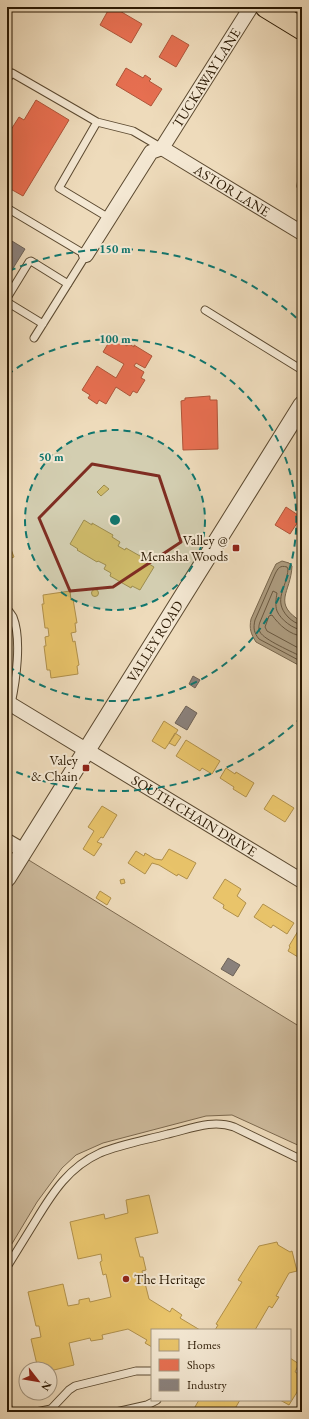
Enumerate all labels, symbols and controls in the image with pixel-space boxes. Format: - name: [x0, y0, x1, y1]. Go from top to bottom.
- street label: TUCKAWAY LANE: [168, 25, 245, 131]
- street label: ASTOR LANE: [190, 160, 273, 221]
- text: 150 m: [99, 241, 131, 257]
- text: 100 m: [99, 331, 131, 347]
- text: 50 m: [38, 449, 64, 465]
- centre of rings: [108, 513, 122, 527]
- place label: Valley @ Menasha Woods: [140, 531, 228, 565]
- marker: Valley @ Menasha Woods: [231, 543, 241, 553]
- street label: VALLEY ROAD: [122, 597, 187, 685]
- place label: Valey & Chain: [31, 751, 79, 785]
- marker: Valey & Chain: [81, 763, 91, 773]
- street label: SOUTH CHAIN DRIVE: [128, 771, 260, 861]
- place label: The Heritage: [134, 1270, 206, 1288]
- marker: The Heritage: [121, 1274, 131, 1284]
- legend: [151, 1329, 291, 1401]
- text: Homes: [187, 1337, 221, 1353]
- text: Shops: [187, 1357, 215, 1373]
- north arrow: [18, 1361, 58, 1401]
- text: Industry: [187, 1377, 227, 1393]
- text: N: [38, 1379, 55, 1394]

